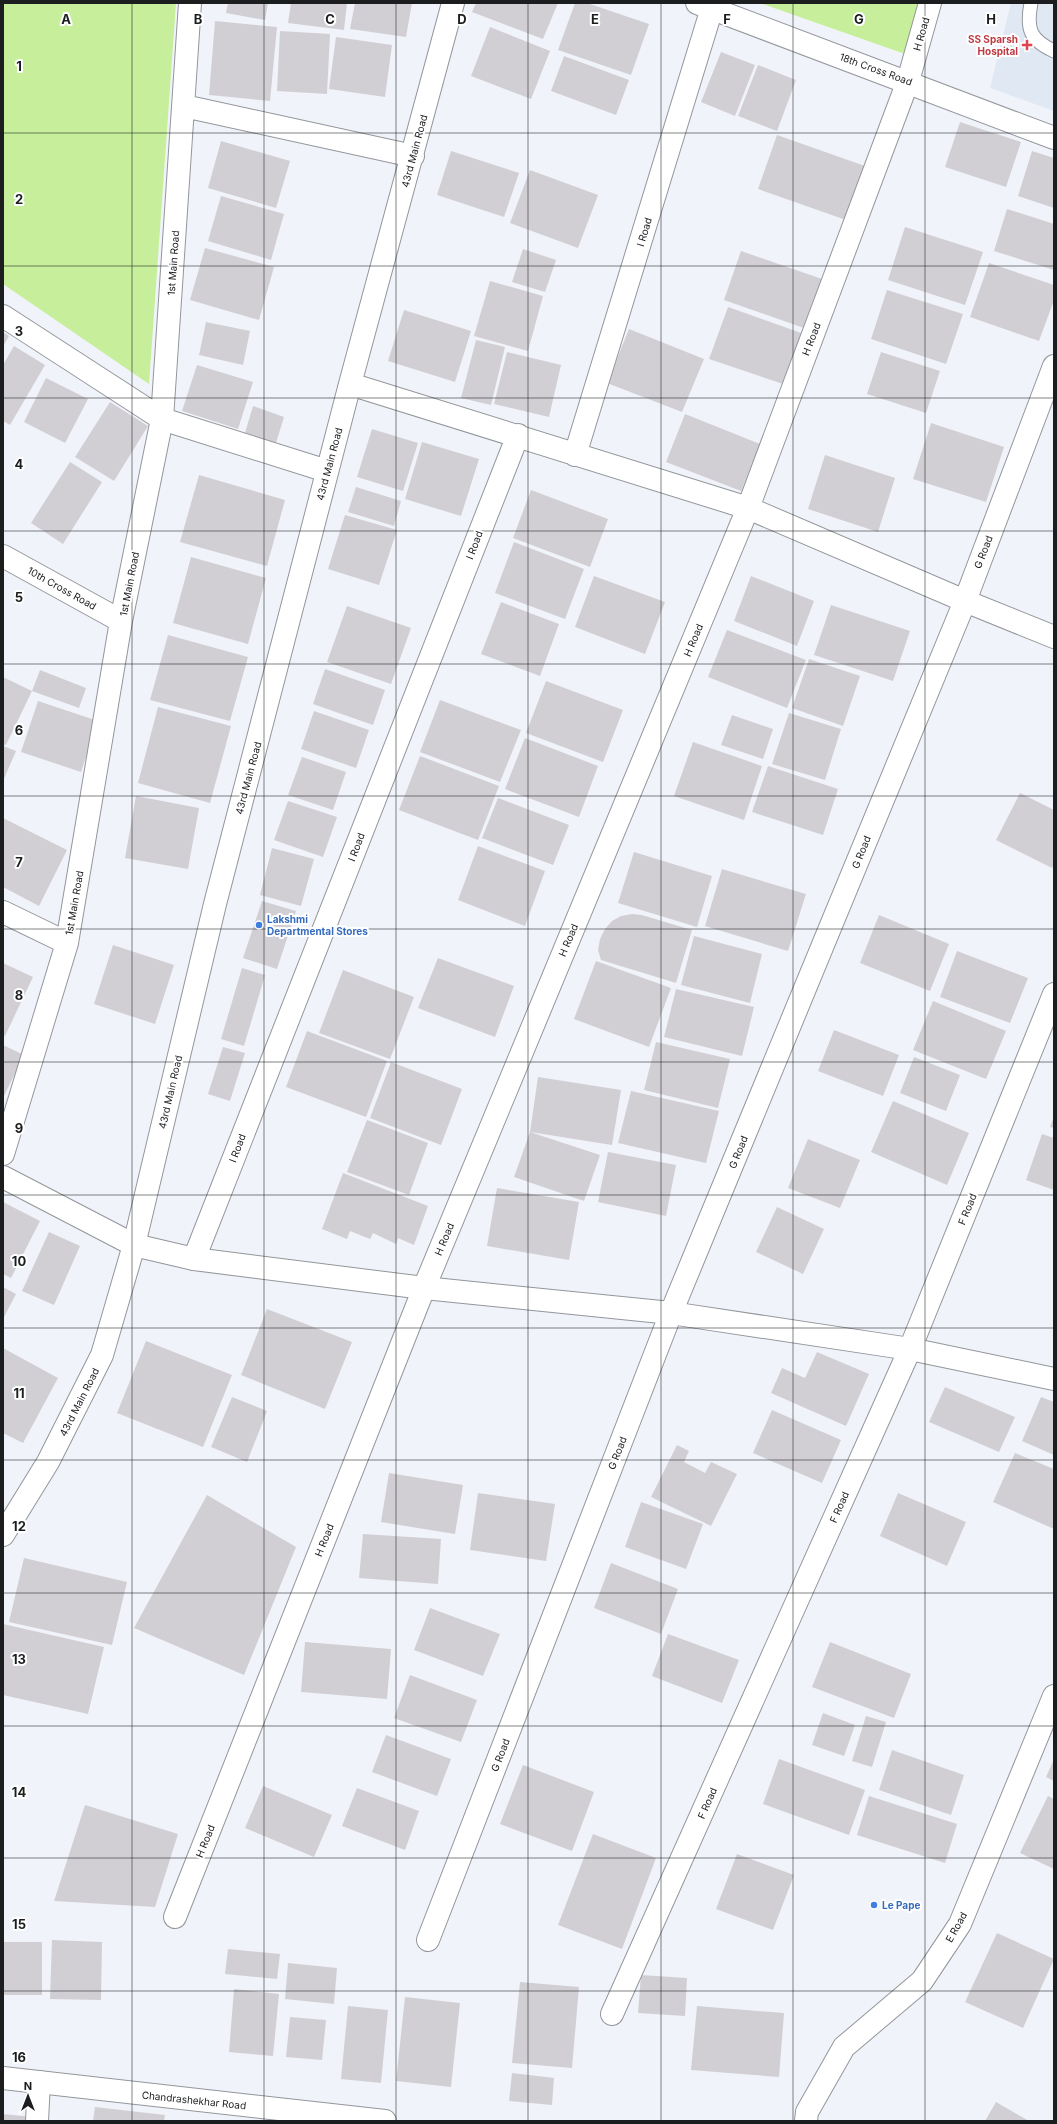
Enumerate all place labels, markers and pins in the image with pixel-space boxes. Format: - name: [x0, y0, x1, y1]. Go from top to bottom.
- place label: SS Sparsh Hospital: [968, 33, 1018, 57]
- marker: SS Sparsh Hospital: [1021, 39, 1033, 51]
- place label: Lakshmi Departmental Stores: [267, 913, 368, 937]
- marker: Lakshmi Departmental Stores: [254, 920, 264, 930]
- place label: Le Pape: [882, 1899, 920, 1911]
- marker: Le Pape: [869, 1900, 879, 1910]

